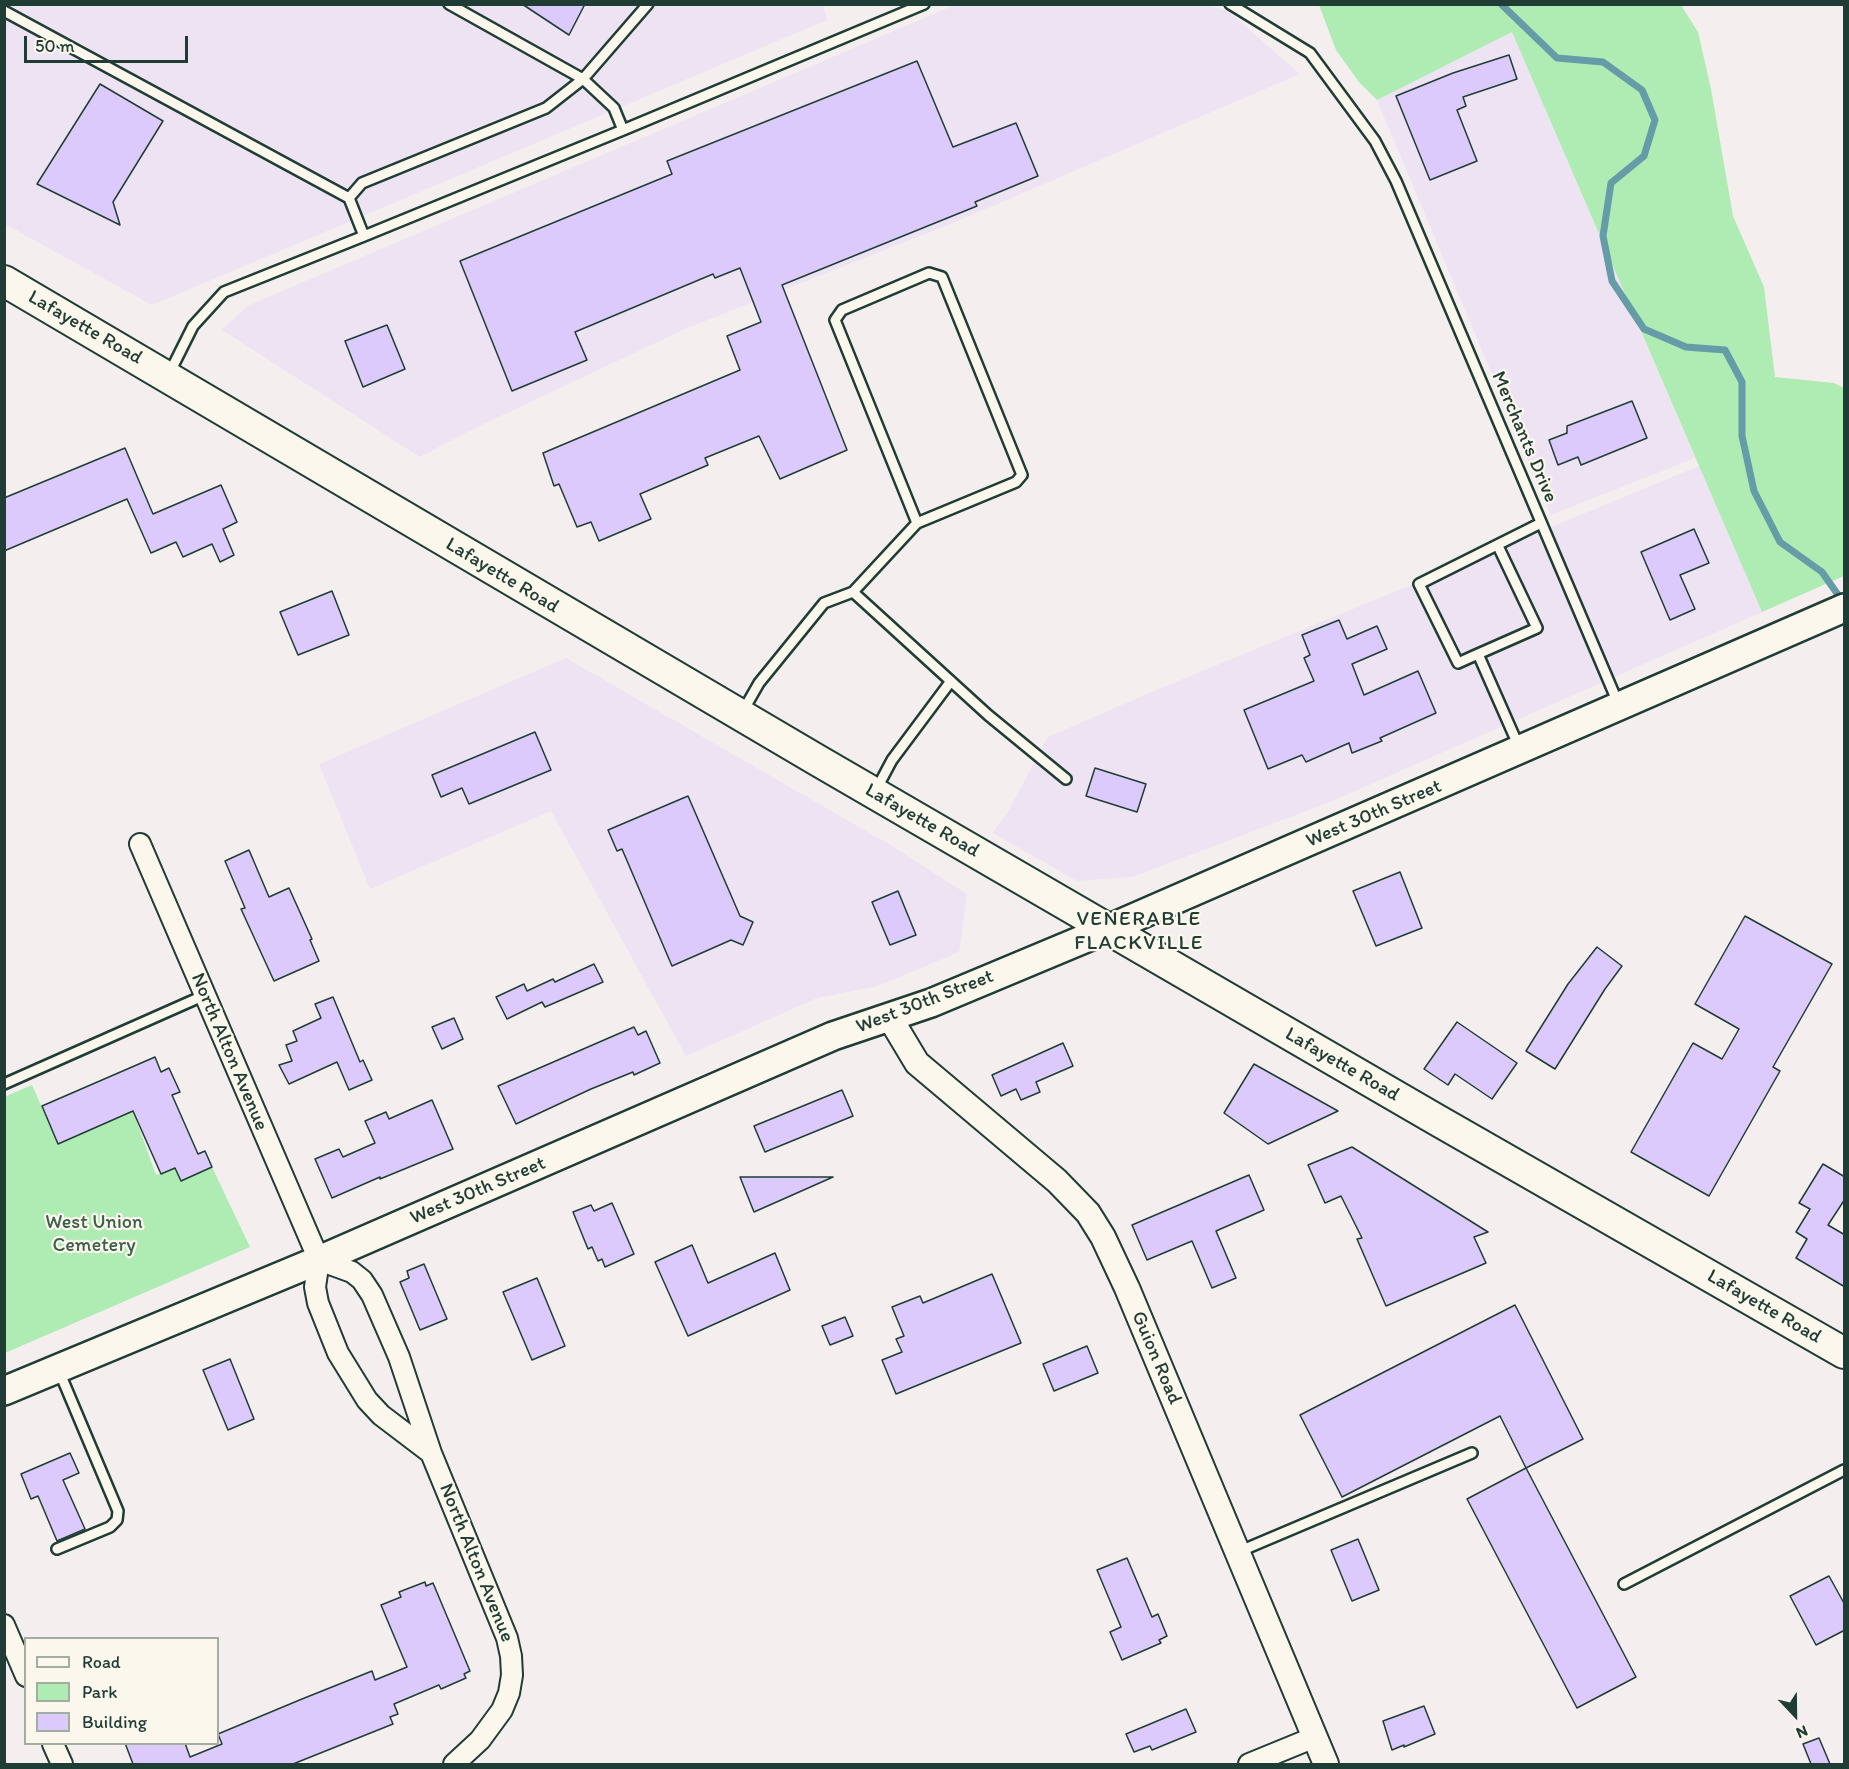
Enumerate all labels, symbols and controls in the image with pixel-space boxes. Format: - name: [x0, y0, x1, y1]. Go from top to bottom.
- scale bar: [27, 24, 190, 62]
- text: 50 m: [35, 35, 75, 57]
- street label: Lafayette Road: [24, 286, 146, 370]
- street label: Merchants Drive: [1486, 368, 1562, 506]
- street label: Lafayette Road: [441, 533, 563, 619]
- street label: West 30th Street: [1303, 775, 1445, 853]
- street label: Lafayette Road: [861, 779, 983, 863]
- district label: VENERABLE FLACKVILLE: [1075, 907, 1203, 957]
- street label: West 30th Street: [853, 965, 997, 1039]
- street label: North Alton Avenue: [185, 970, 273, 1134]
- street label: Lafayette Road: [1281, 1023, 1403, 1107]
- street label: West 30th Street: [407, 1152, 549, 1230]
- park label: West Union Cemetery: [45, 1211, 143, 1258]
- street label: Lafayette Road: [1703, 1265, 1825, 1349]
- street label: Guion Road: [1126, 1308, 1186, 1408]
- street label: North Alton Avenue: [433, 1480, 519, 1646]
- legend: [24, 1637, 219, 1745]
- text: Road: [82, 1651, 121, 1673]
- text: Park: [82, 1681, 117, 1703]
- north arrow: [1765, 1685, 1825, 1745]
- text: Building: [82, 1711, 147, 1733]
- text: N: [1793, 1721, 1811, 1743]

